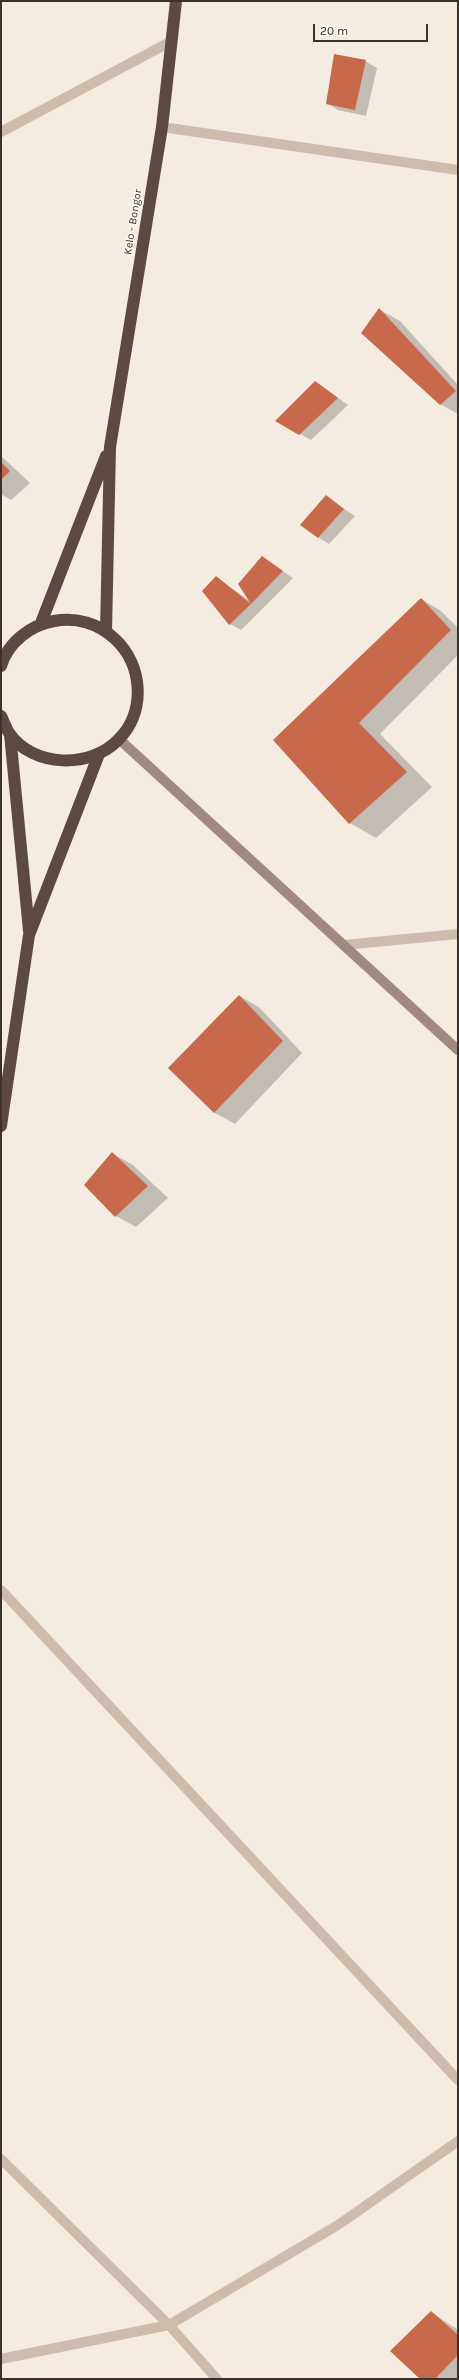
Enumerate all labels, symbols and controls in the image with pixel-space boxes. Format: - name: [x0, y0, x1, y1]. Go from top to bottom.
- scale bar: [315, 16, 430, 42]
- text: 20 m: [320, 24, 348, 38]
- street label: Kelo - Bongor: [121, 188, 145, 256]

